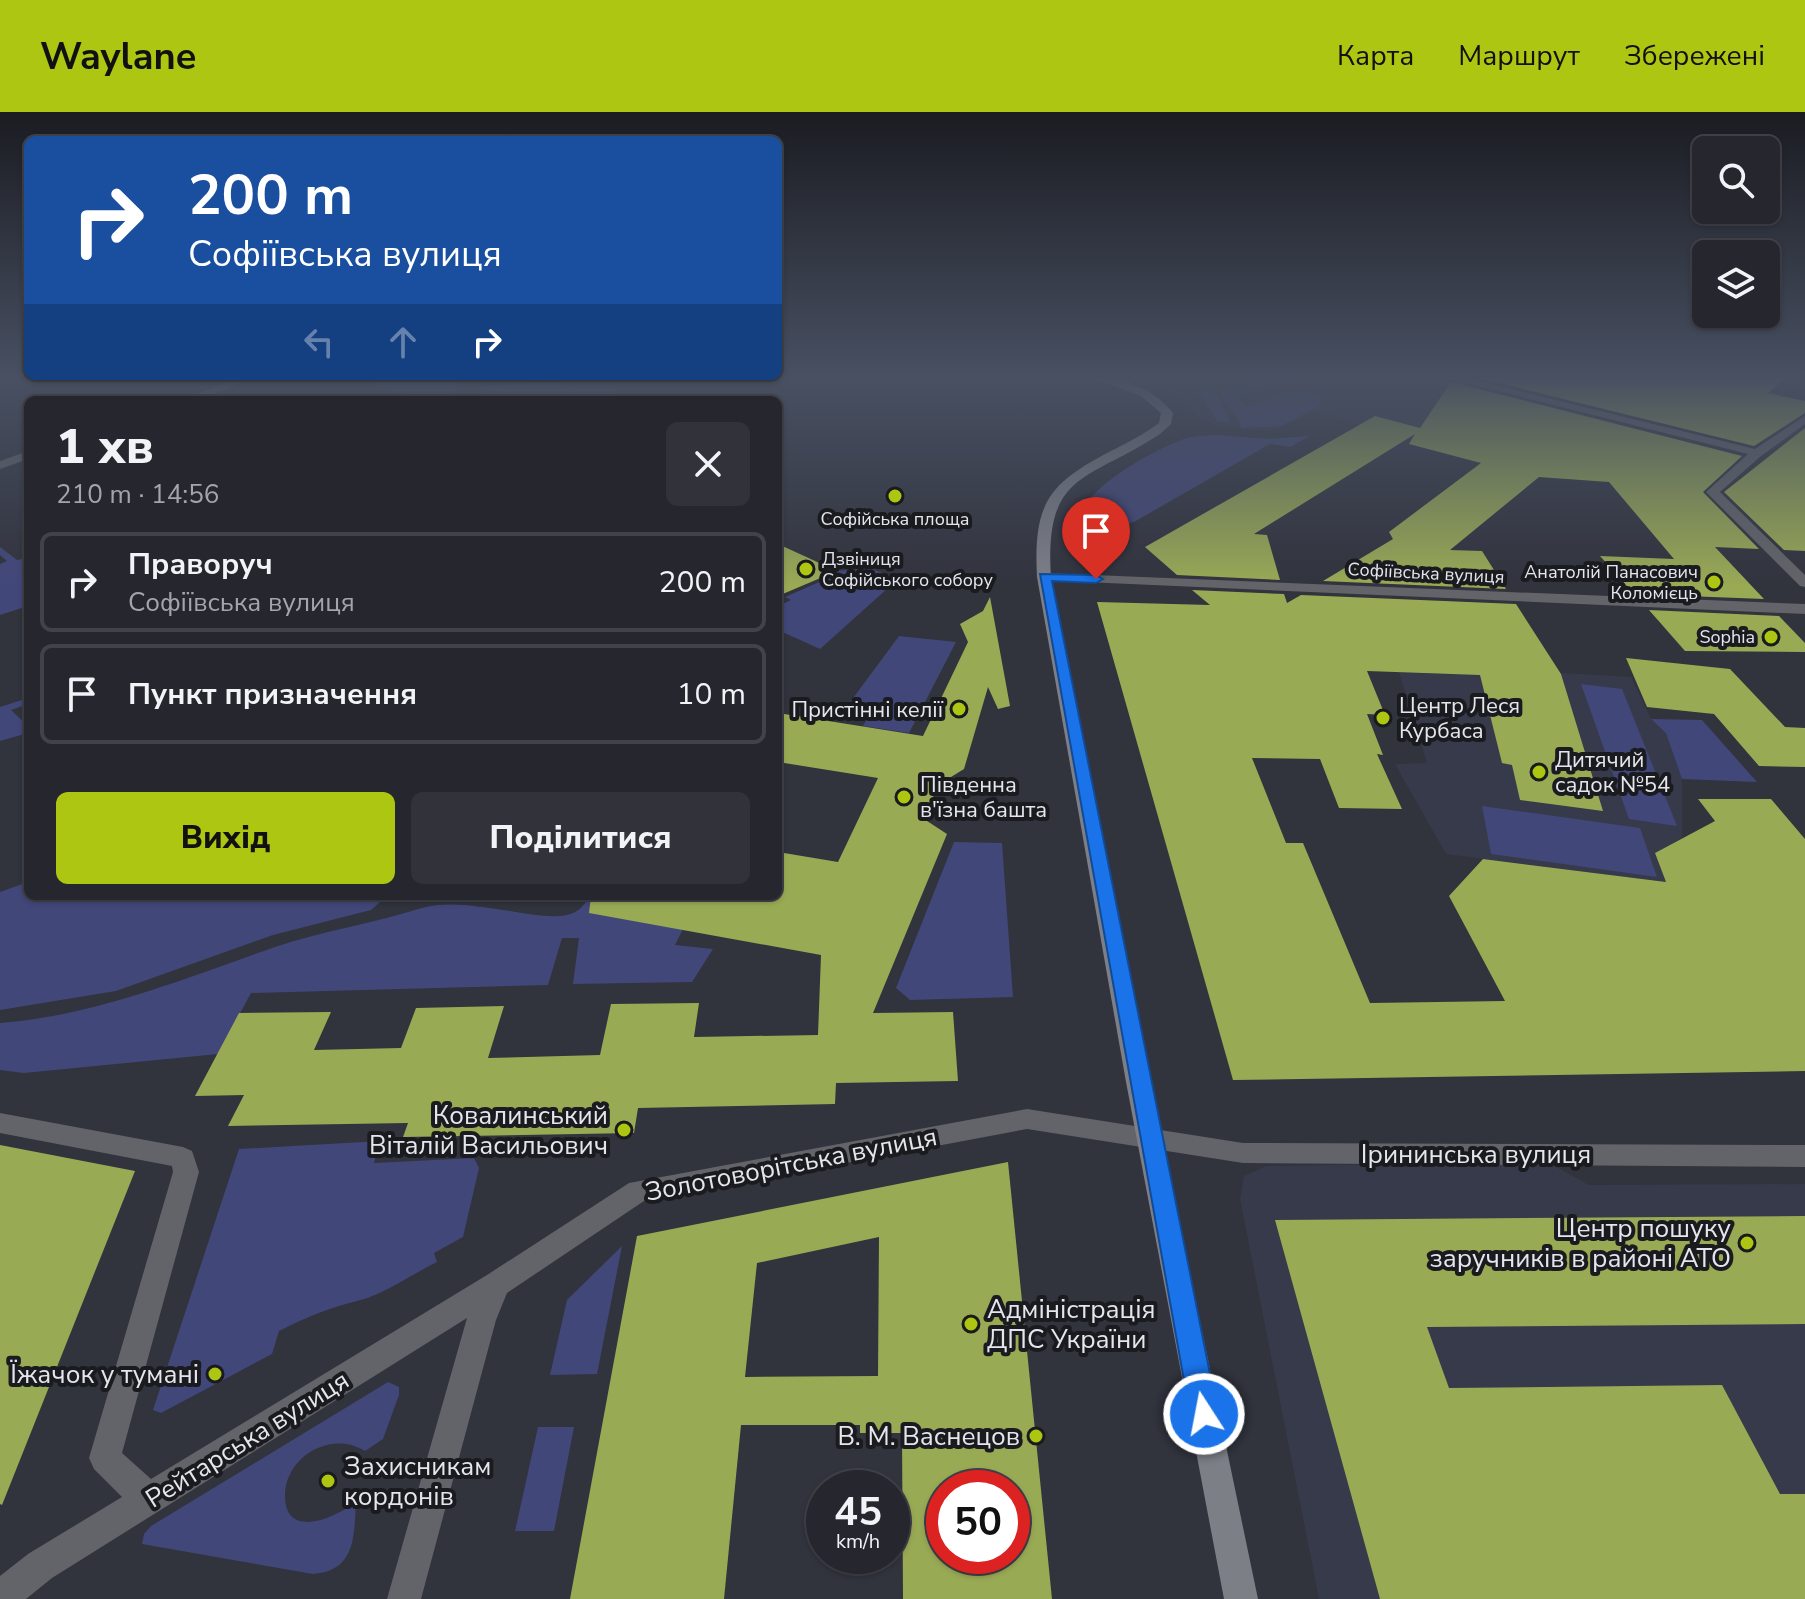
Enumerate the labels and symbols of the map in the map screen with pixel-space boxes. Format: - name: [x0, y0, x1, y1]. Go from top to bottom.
- marker: Софійська площа: [886, 487, 904, 505]
- pin: [1062, 497, 1130, 579]
- place label: Софійська площа: [821, 507, 969, 531]
- place label: Дзвіниця Софійського собору: [822, 547, 993, 592]
- street label: Софіївська вулиця: [1347, 557, 1505, 589]
- marker: Дзвіниця Софійського собору: [797, 560, 815, 578]
- place label: Анатолій Панасович Коломієць: [1524, 560, 1698, 605]
- marker: Анатолій Панасович Коломієць: [1705, 573, 1723, 591]
- place label: Sophia: [1699, 625, 1755, 649]
- marker: Sophia: [1762, 628, 1780, 646]
- place label: Центр Леся Курбаса: [1399, 691, 1520, 746]
- place label: Пристінні келії: [791, 695, 944, 725]
- marker: Пристінні келії: [950, 700, 968, 718]
- marker: Центр Леся Курбаса: [1374, 709, 1392, 727]
- place label: Дитячий садок №54: [1555, 745, 1670, 800]
- marker: Дитячий садок №54: [1530, 763, 1548, 781]
- place label: Південна в'їзна башта: [920, 770, 1047, 825]
- marker: Південна в'їзна башта: [895, 788, 913, 806]
- place label: Ковалинський Віталій Васильович: [369, 1098, 608, 1163]
- street label: Золотоворітська вулиця: [642, 1119, 940, 1210]
- marker: Ковалинський Віталій Васильович: [615, 1121, 633, 1139]
- street label: Ірининська вулиця: [1361, 1137, 1591, 1172]
- place label: Центр пошуку заручників в районі АТО: [1430, 1211, 1731, 1276]
- marker: Центр пошуку заручників в районі АТО: [1738, 1234, 1756, 1252]
- place label: Адміністрація ДПС України: [987, 1292, 1155, 1357]
- marker: Адміністрація ДПС України: [962, 1315, 980, 1333]
- place label: Їжачок у тумані: [9, 1357, 199, 1392]
- street label: Рейтарська вулиця: [139, 1363, 356, 1516]
- marker: Їжачок у тумані: [206, 1365, 224, 1383]
- position arrow: [1162, 1372, 1246, 1456]
- place label: В. М. Васнецов: [837, 1419, 1020, 1454]
- marker: В. М. Васнецов: [1027, 1427, 1045, 1445]
- place label: Захисникам кордонів: [344, 1449, 491, 1514]
- speed limit sign: 50: [926, 1470, 1030, 1574]
- marker: Захисникам кордонів: [319, 1472, 337, 1490]

